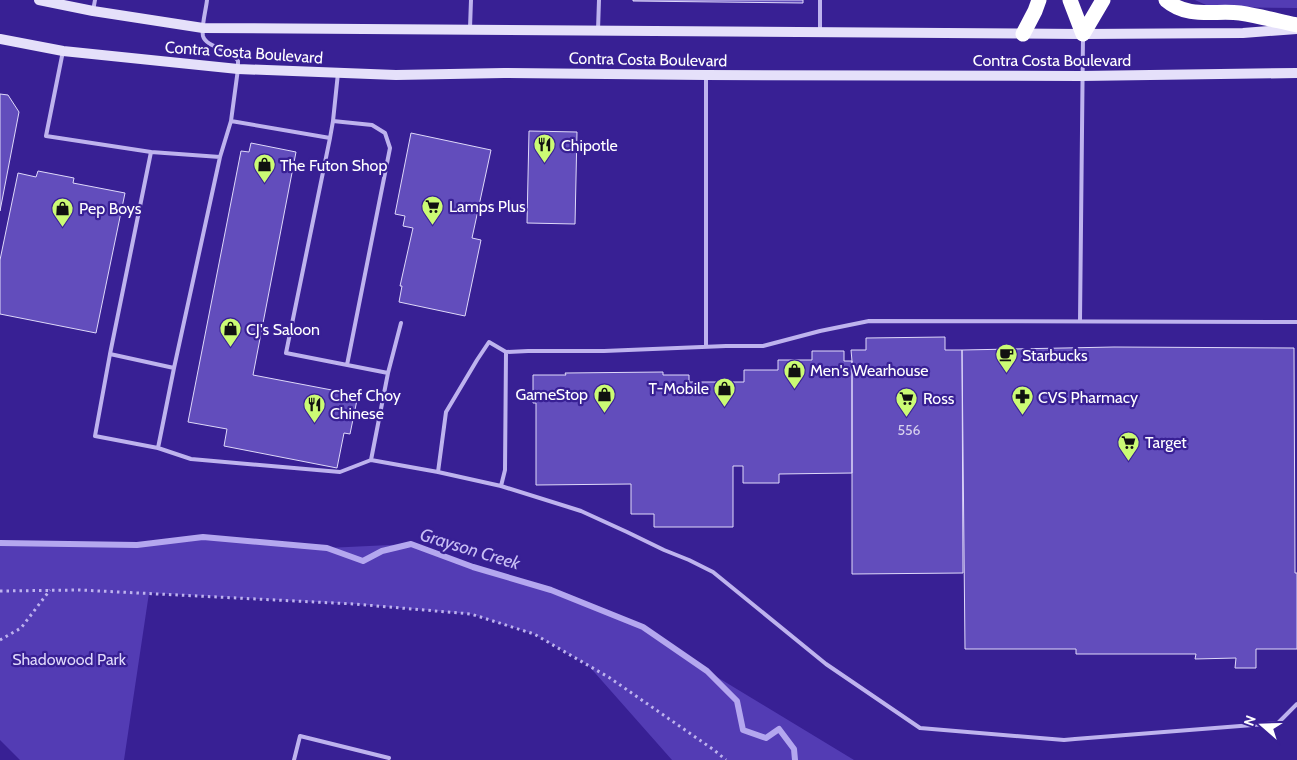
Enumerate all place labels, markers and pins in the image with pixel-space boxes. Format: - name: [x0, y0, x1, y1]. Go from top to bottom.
- restaurant icon: Chipotle: [533, 133, 557, 164]
- place label: Chipotle: [561, 136, 618, 155]
- shop icon: The Futon Shop: [252, 153, 276, 184]
- place label: The Futon Shop: [280, 156, 387, 175]
- supermarket icon: Lamps Plus: [421, 194, 445, 225]
- shop icon: Pep Boys: [51, 196, 75, 227]
- place label: Lamps Plus: [449, 197, 526, 216]
- place label: Pep Boys: [79, 199, 142, 218]
- shop icon: CJ's Saloon: [218, 317, 242, 348]
- place label: CJ's Saloon: [246, 320, 320, 339]
- cafe icon: Starbucks: [994, 343, 1018, 374]
- place label: Starbucks: [1022, 346, 1088, 365]
- shop icon: Men's Wearhouse: [782, 358, 806, 389]
- place label: Men's Wearhouse: [810, 361, 929, 380]
- shop icon: T-Mobile: [713, 376, 737, 407]
- place label: T-Mobile: [649, 379, 709, 398]
- shop icon: GameStop: [592, 382, 616, 413]
- place label: GameStop: [515, 385, 588, 404]
- pharmacy icon: CVS Pharmacy: [1010, 385, 1034, 416]
- place label: Chef Choy Chinese: [330, 386, 401, 423]
- supermarket icon: Ross: [895, 386, 919, 417]
- place label: CVS Pharmacy: [1038, 388, 1138, 407]
- place label: Ross: [923, 389, 955, 408]
- restaurant icon: Chef Choy Chinese: [302, 392, 326, 423]
- supermarket icon: Target: [1117, 430, 1141, 461]
- place label: Target: [1145, 433, 1187, 452]

